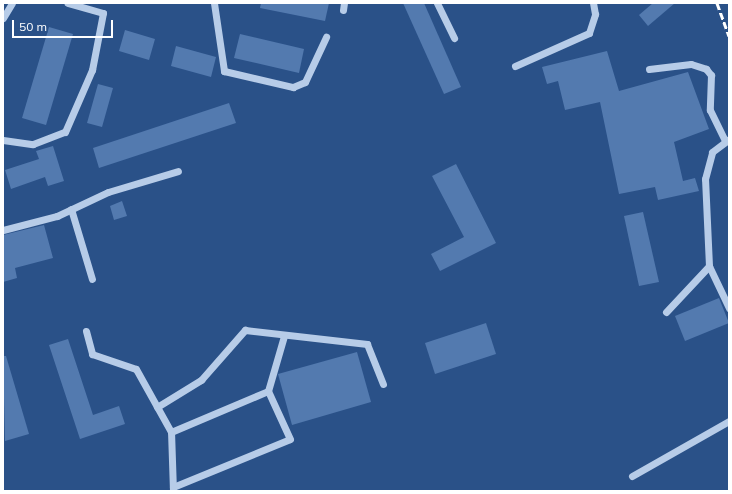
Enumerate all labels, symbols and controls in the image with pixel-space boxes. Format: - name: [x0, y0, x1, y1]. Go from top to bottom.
- scale bar: [14, 12, 115, 38]
- text: 50 m: [19, 19, 47, 34]

